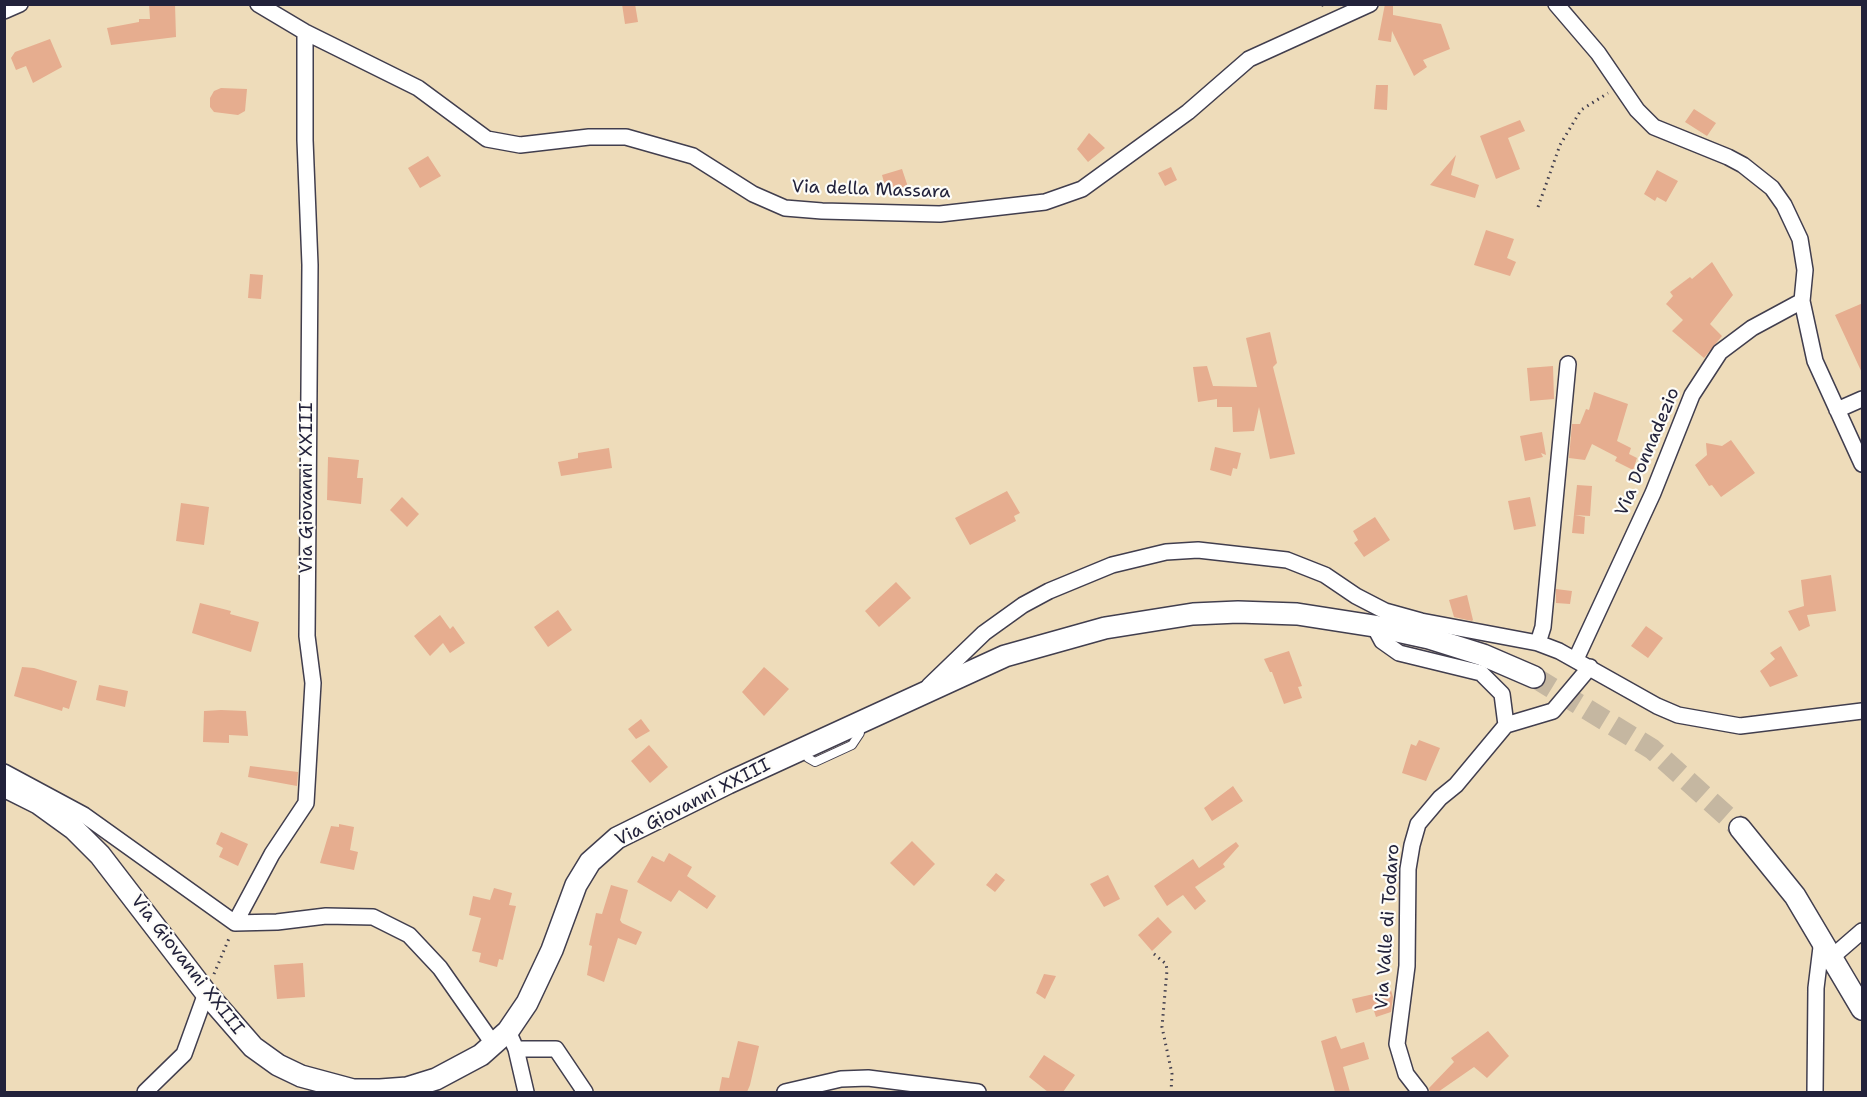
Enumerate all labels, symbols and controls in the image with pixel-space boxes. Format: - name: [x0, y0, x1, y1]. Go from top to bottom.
- street label: Via della Massara: [791, 176, 951, 204]
- street label: Via Donnadezio: [1611, 385, 1685, 519]
- street label: Via Giovanni XXIII: [296, 402, 318, 574]
- street label: Via Giovanni XXIII: [612, 755, 774, 851]
- street label: Via Valle di Todaro: [1371, 843, 1405, 1011]
- street label: Via Giovanni XXIII: [126, 891, 248, 1039]

